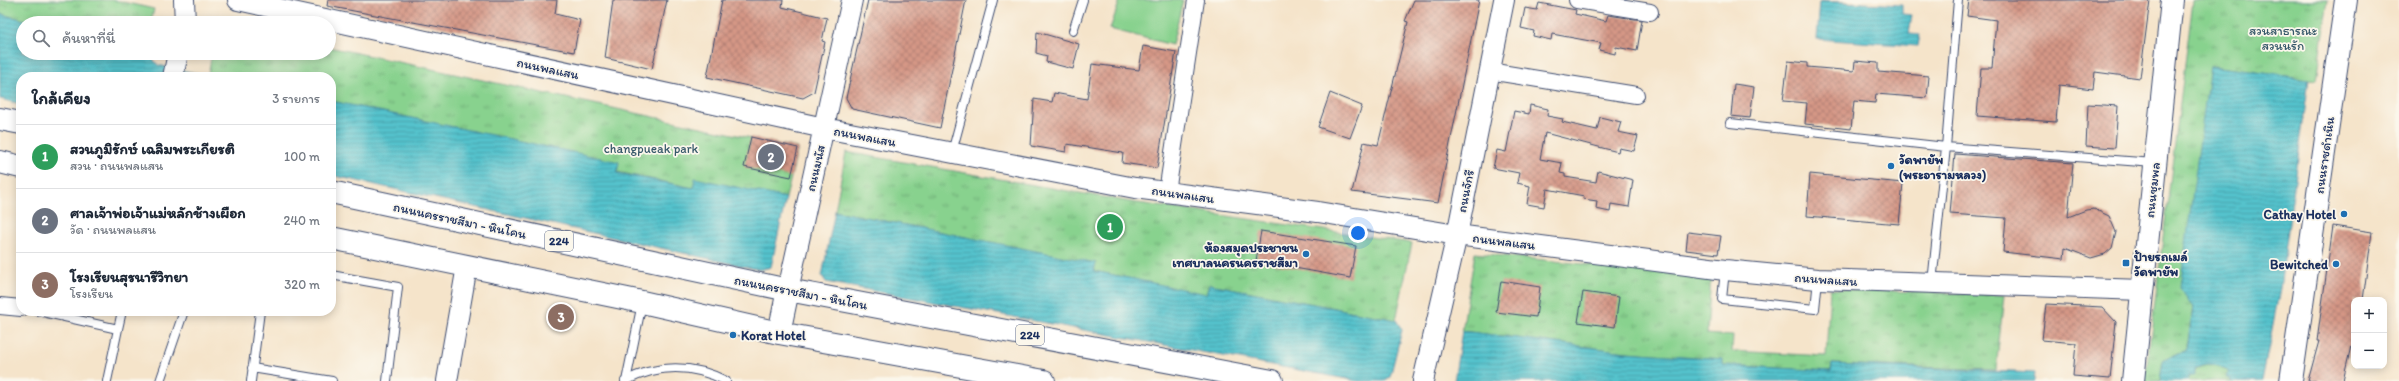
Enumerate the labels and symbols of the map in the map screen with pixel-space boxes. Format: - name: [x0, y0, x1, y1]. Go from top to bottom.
- park label: สวนสาธารณะ สวนนรัก: [2249, 23, 2317, 53]
- street label: ถนนพลแสน: [515, 55, 581, 83]
- street label: ถนนราชดำเนิน: [2312, 115, 2337, 195]
- street label: ถนนพลแสน: [832, 123, 898, 150]
- park label: changpueak park: [604, 141, 699, 156]
- pin: 2: [758, 142, 784, 172]
- street label: ถนนมนัส: [803, 143, 828, 193]
- place label: วัดพายัพ (พระอารามหลวง): [1899, 152, 1986, 183]
- marker: วัดพายัพ (พระอารามหลวง): [1886, 161, 1896, 171]
- street label: ถนนชุมพล: [2142, 161, 2165, 219]
- street label: ถนนจักรี: [1454, 168, 1477, 214]
- street label: ถนนพลแสน: [1151, 183, 1216, 206]
- street label: ถนนนครราชสีมา - หินโคน: [392, 199, 529, 242]
- place label: Cathay Hotel: [2264, 207, 2336, 223]
- marker: Cathay Hotel: [2339, 209, 2349, 219]
- pin: 1: [1097, 212, 1123, 242]
- your location: [1348, 223, 1368, 243]
- street label: ถนนพลแสน: [1472, 230, 1537, 253]
- road number: 224: [545, 231, 573, 251]
- place label: ห้องสมุดประชาชน เทศบาลนครนครราชสีมา: [1172, 240, 1299, 270]
- marker: ห้องสมุดประชาชน เทศบาลนครนครราชสีมา: [1301, 249, 1311, 259]
- place label: ป้ายรถเมล์ วัดพายัพ: [2133, 249, 2188, 279]
- place label: Bewitched: [2270, 257, 2329, 272]
- marker: ป้ายรถเมล์ วัดพายัพ: [2121, 258, 2131, 268]
- marker: Bewitched: [2331, 259, 2341, 269]
- street label: ถนนพลแสน: [1794, 270, 1859, 289]
- street label: ถนนนครราชสีมา - หินโคน: [733, 272, 870, 313]
- pin: 3: [548, 302, 574, 332]
- road number: 224: [1016, 325, 1044, 345]
- place label: Korat Hotel: [741, 328, 806, 343]
- marker: Korat Hotel: [728, 330, 738, 340]

